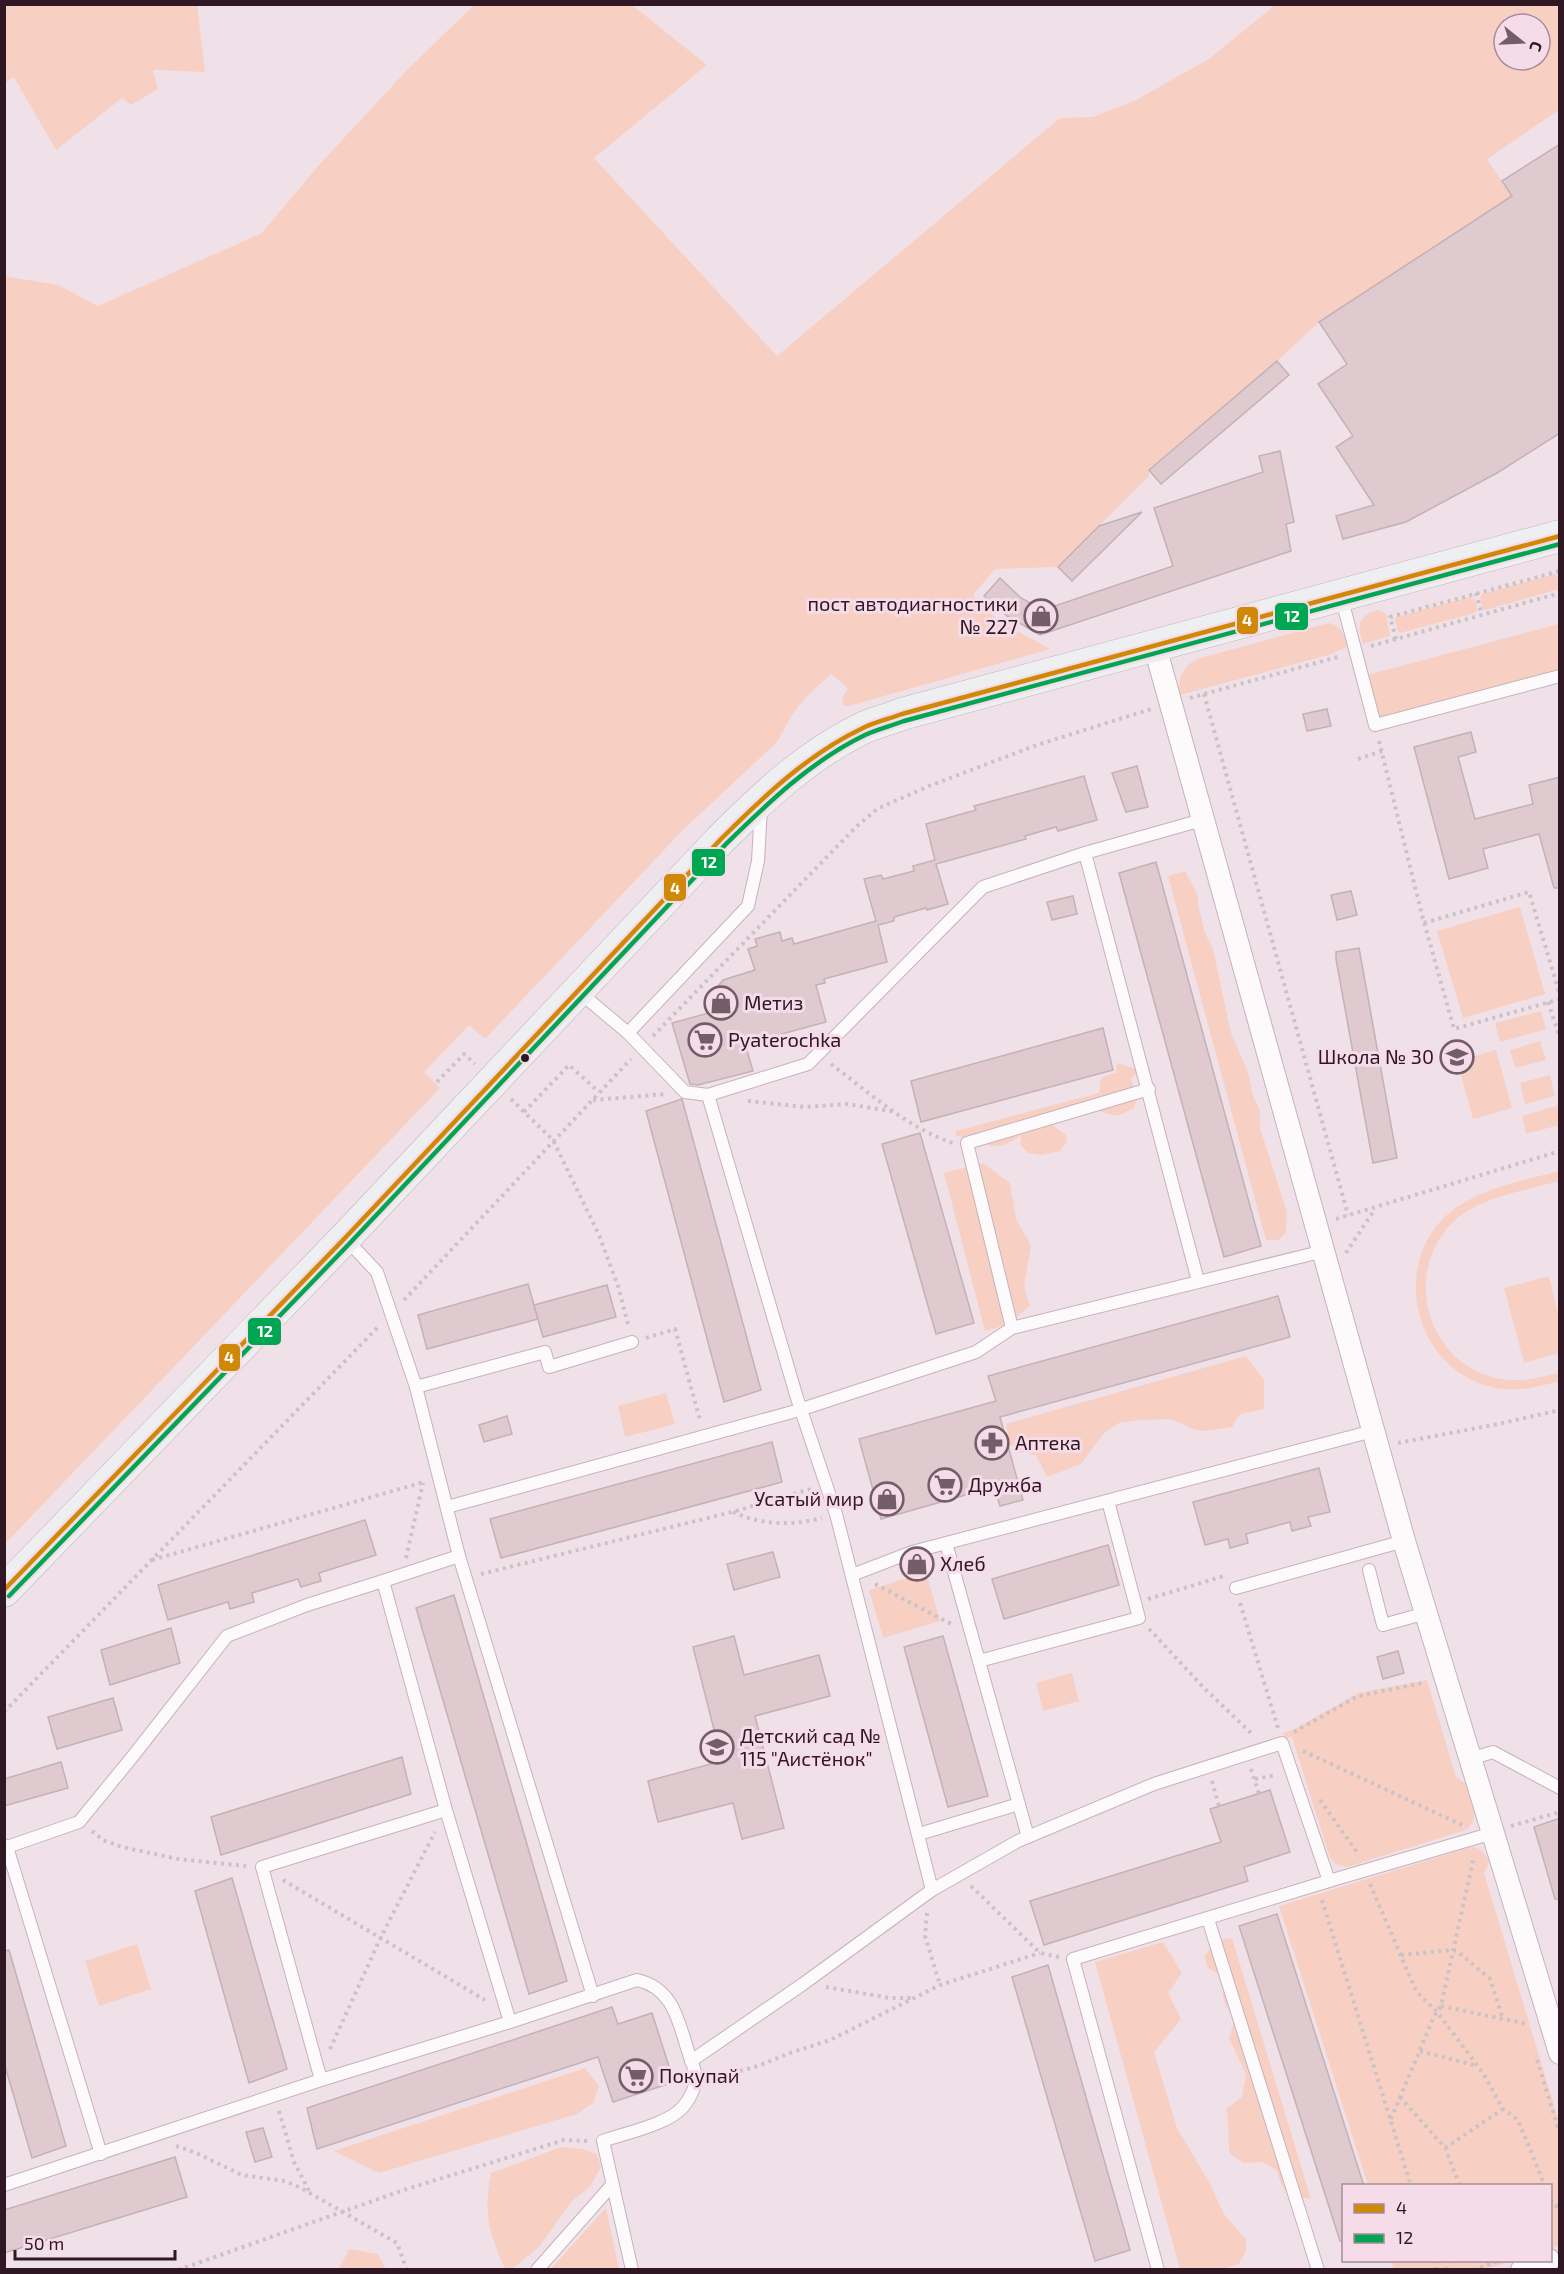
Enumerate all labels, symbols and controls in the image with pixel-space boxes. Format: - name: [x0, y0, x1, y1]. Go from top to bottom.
- north arrow: [1492, 12, 1552, 72]
- text: С: [1526, 39, 1547, 54]
- place label: пост автодиагностики № 227: [807, 591, 1018, 638]
- shop icon: пост автодиагностики № 227: [1023, 598, 1059, 634]
- line badge: 12: [1274, 602, 1309, 631]
- line badge: 4: [1236, 606, 1259, 635]
- text: 12: [1284, 606, 1300, 625]
- text: 4: [1242, 610, 1252, 629]
- line badge: 12: [691, 848, 726, 877]
- text: 12: [701, 852, 717, 871]
- line badge: 4: [663, 873, 687, 902]
- text: 4: [670, 878, 680, 897]
- shop icon: Метиз: [703, 985, 739, 1021]
- place label: Метиз: [744, 990, 803, 1014]
- supermarket icon: Pyaterochka: [687, 1022, 723, 1058]
- place label: Pyaterochka: [728, 1027, 841, 1051]
- school or university icon: Школа № 30: [1439, 1039, 1475, 1075]
- place label: Школа № 30: [1318, 1044, 1434, 1068]
- unlabelled marker: [519, 1052, 531, 1064]
- line badge: 12: [247, 1317, 282, 1346]
- text: 12: [257, 1321, 273, 1340]
- line badge: 4: [218, 1343, 241, 1372]
- text: 4: [224, 1347, 234, 1366]
- pharmacy icon: Аптека: [974, 1425, 1010, 1461]
- place label: Аптека: [1015, 1430, 1081, 1454]
- supermarket icon: Дружба: [927, 1467, 963, 1503]
- place label: Дружба: [968, 1472, 1042, 1497]
- shop icon: Усатый мир: [869, 1481, 905, 1517]
- place label: Усатый мир: [754, 1486, 864, 1510]
- shop icon: Хлеб: [899, 1546, 935, 1582]
- place label: Хлеб: [940, 1551, 986, 1575]
- place label: Детский сад № 115 "Аистёнок": [740, 1723, 881, 1770]
- school or university icon: Детский сад № 115 "Аистёнок": [699, 1729, 735, 1765]
- supermarket icon: Покупай: [618, 2058, 654, 2094]
- place label: Покупай: [659, 2063, 739, 2088]
- legend: [1342, 2184, 1552, 2262]
- text: 4: [1396, 2196, 1407, 2218]
- scale bar: [15, 2223, 176, 2261]
- text: 12: [1396, 2226, 1413, 2248]
- text: 50 m: [24, 2232, 64, 2254]

